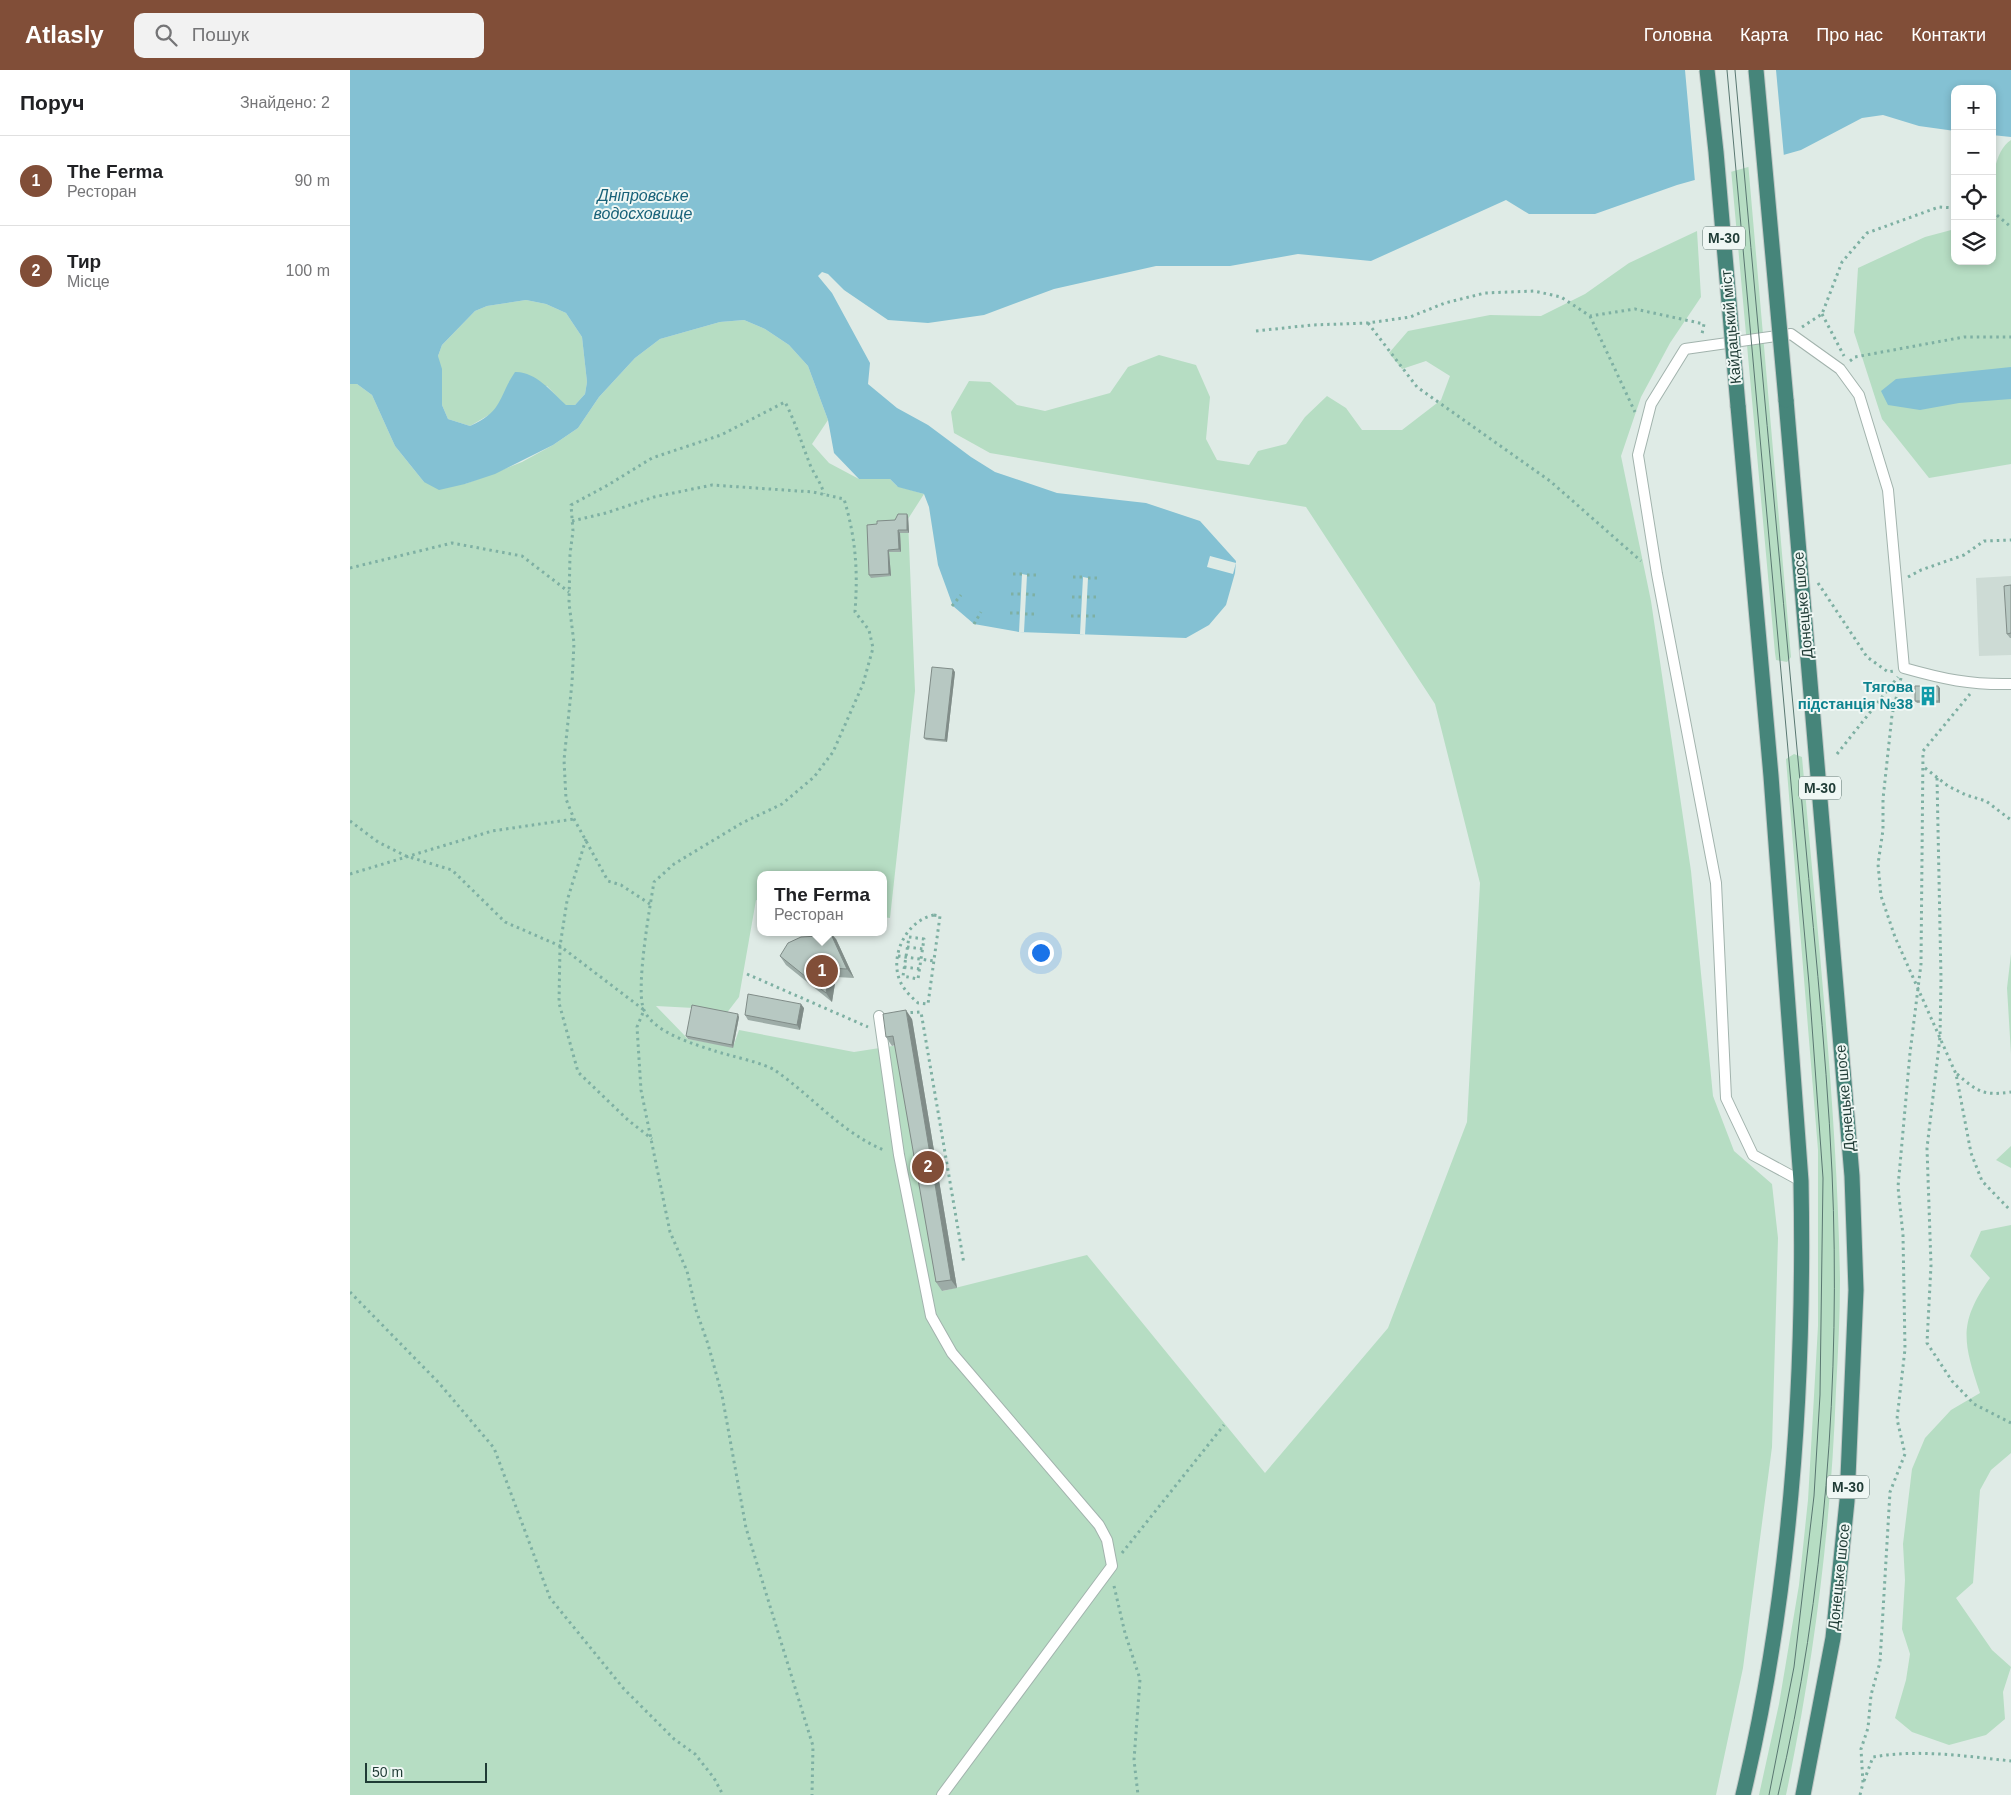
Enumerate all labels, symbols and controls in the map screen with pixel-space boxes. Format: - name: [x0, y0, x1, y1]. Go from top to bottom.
- search box: [134, 13, 484, 58]
- text: Atlasly: [25, 21, 104, 48]
- icon: search: [152, 21, 180, 49]
- text: Пошук: [192, 24, 249, 45]
- text: Головна: [1644, 25, 1712, 45]
- text: Карта: [1740, 25, 1788, 45]
- text: Про нас: [1816, 25, 1883, 45]
- text: Контакти: [1911, 25, 1986, 45]
- map controls: [1951, 85, 1996, 265]
- button: +: [1951, 85, 1996, 130]
- text: Поруч: [20, 91, 84, 114]
- text: Знайдено: 2: [240, 94, 330, 111]
- button: −: [1951, 130, 1996, 175]
- text: The Ferma: [67, 161, 163, 182]
- text: 1: [32, 172, 40, 189]
- text: 90 m: [294, 172, 330, 189]
- button: locate: [1951, 175, 1996, 220]
- text: Ресторан: [67, 183, 137, 200]
- water label: Дніпровське водосховище: [594, 187, 692, 222]
- button: layers: [1951, 220, 1996, 265]
- road number: М-30: [1703, 226, 1745, 250]
- text: Тир: [67, 251, 101, 272]
- text: 2: [32, 262, 40, 279]
- text: 100 m: [286, 262, 330, 279]
- street label: Кайдацький міст: [1717, 269, 1744, 385]
- text: Місце: [67, 273, 110, 290]
- street label: Донецьке шосе: [1789, 551, 1816, 659]
- place label: Тягова пiдстанцiя №38: [1798, 678, 1914, 712]
- building icon: Тягова пiдстанцiя №38: [1917, 685, 1939, 707]
- road number: М-30: [1799, 776, 1841, 800]
- popup: [757, 871, 887, 936]
- text: The Ferma: [774, 884, 870, 905]
- text: Ресторан: [774, 906, 844, 923]
- your location: [1028, 940, 1054, 966]
- pin: 1: [806, 952, 838, 990]
- street label: Донецьке шосе: [1831, 1044, 1858, 1152]
- pin: 2: [912, 1148, 944, 1186]
- road number: М-30: [1827, 1475, 1869, 1498]
- street label: Донецьке шосе: [1824, 1523, 1853, 1631]
- scale bar: [365, 1760, 488, 1783]
- text: 50 m: [372, 1764, 403, 1780]

